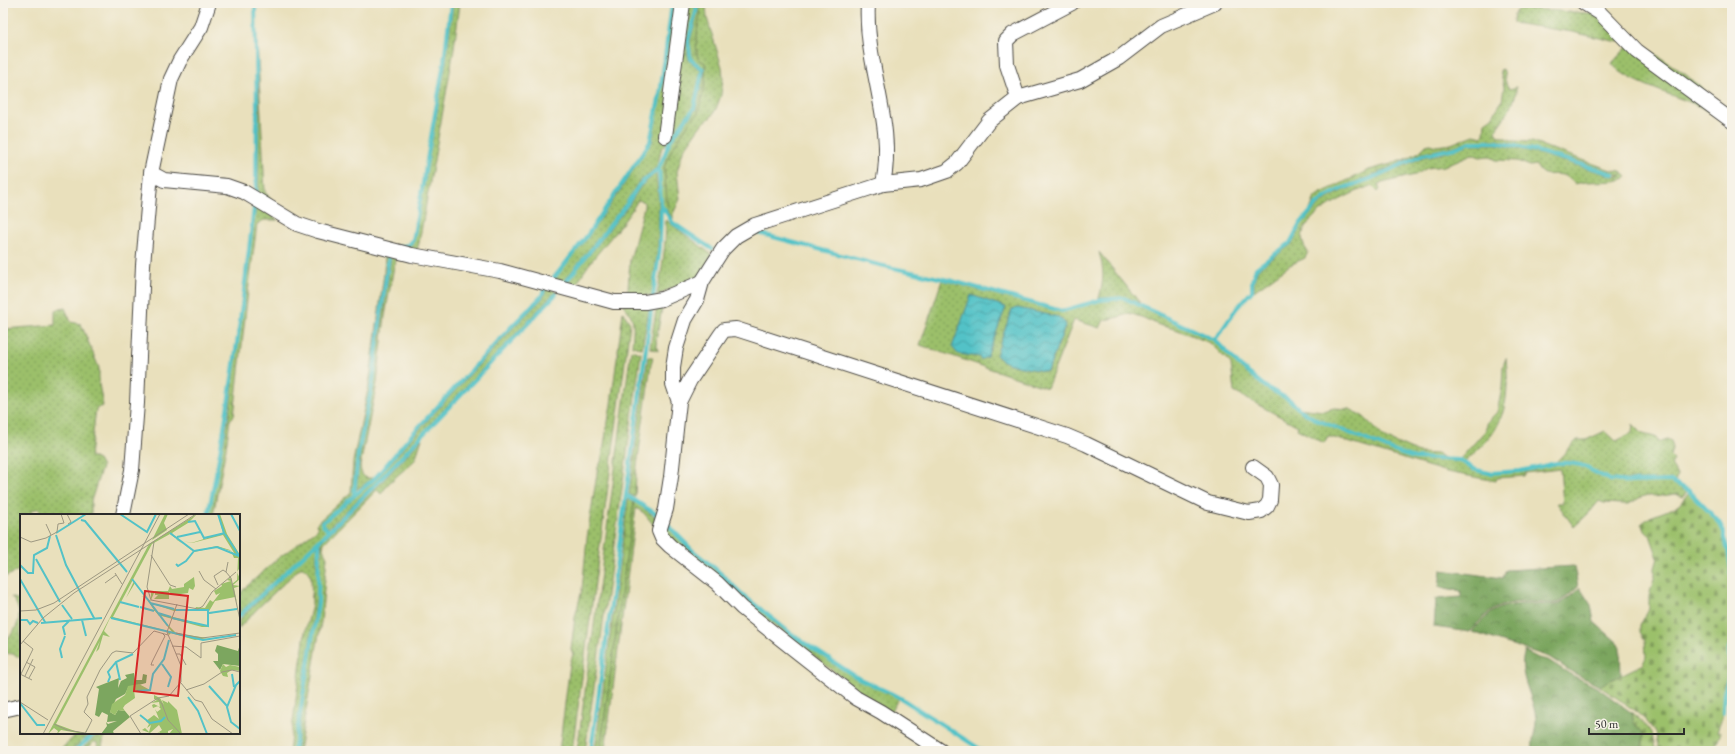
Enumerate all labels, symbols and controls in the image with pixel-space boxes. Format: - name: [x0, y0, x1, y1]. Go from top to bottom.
- inset map: [20, 514, 240, 734]
- scale bar: [1589, 710, 1684, 736]
- text: 50 m: [1595, 716, 1619, 732]

